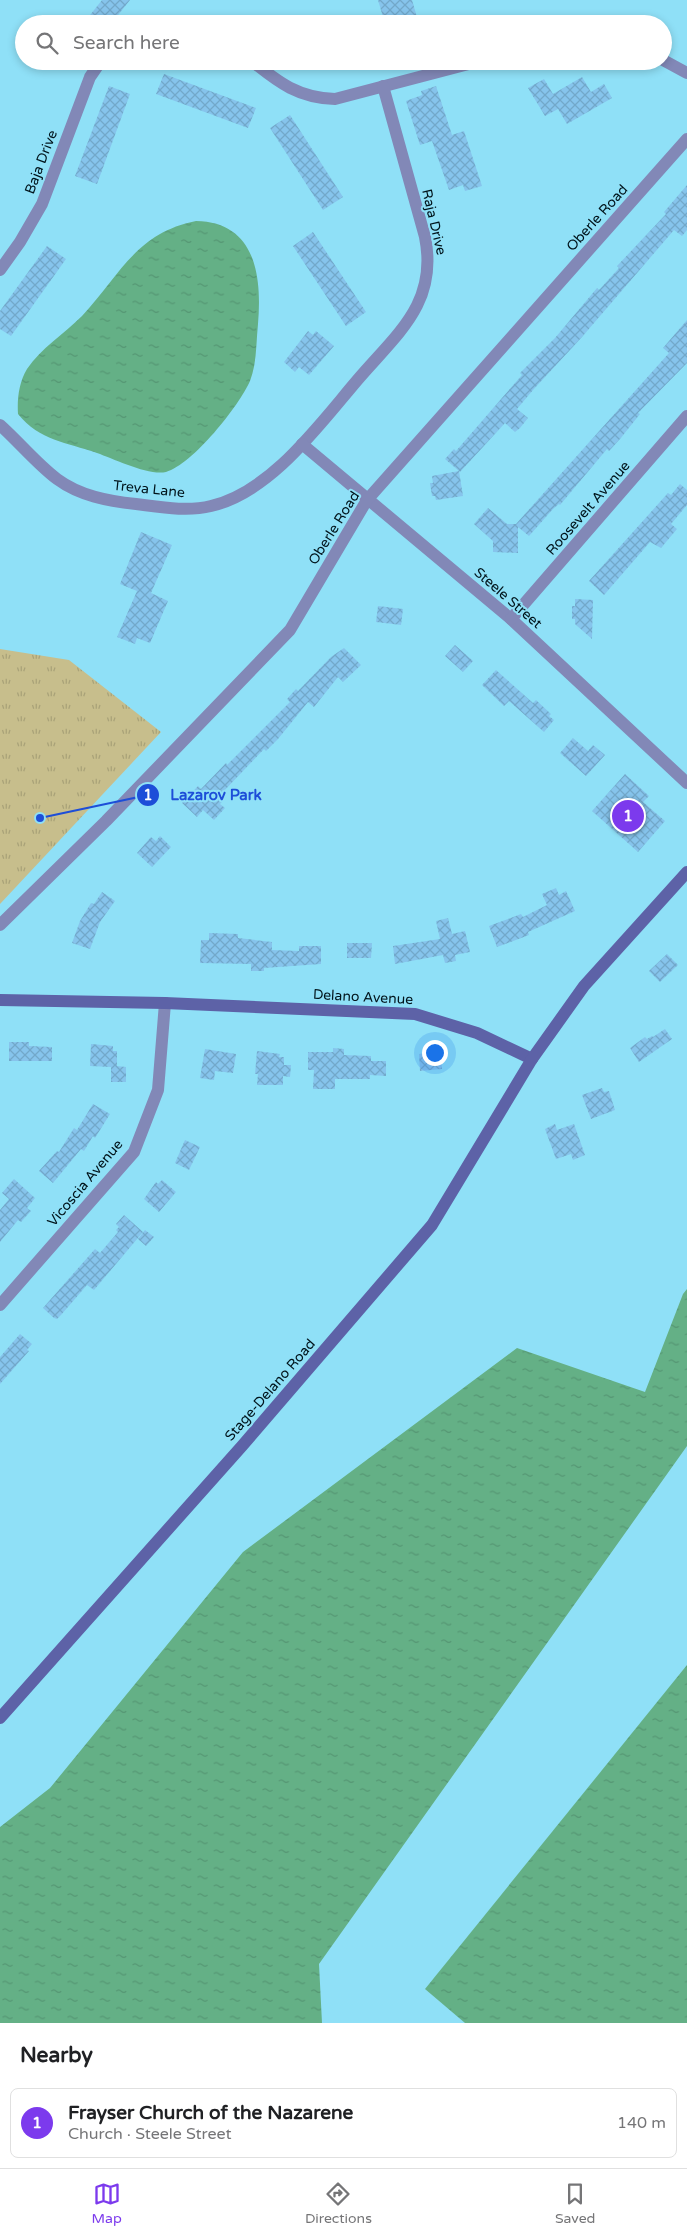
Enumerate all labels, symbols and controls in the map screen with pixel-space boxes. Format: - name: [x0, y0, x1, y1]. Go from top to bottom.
- search box: [15, 15, 672, 70]
- icon: search: [33, 29, 61, 57]
- text: Search here: [73, 32, 180, 54]
- street label: Baja Drive: [21, 128, 61, 196]
- street label: Oberle Road: [563, 181, 631, 255]
- street label: Raja Drive: [418, 187, 450, 257]
- street label: Roosevelt Avenue: [542, 457, 634, 559]
- street label: Treva Lane: [112, 477, 186, 501]
- street label: Oberle Road: [305, 488, 363, 568]
- street label: Steele Street: [471, 564, 546, 633]
- callout: Lazarov Park: [136, 780, 272, 810]
- text: 1: [143, 786, 153, 804]
- text: Lazarov Park: [170, 786, 262, 804]
- pin: 1: [612, 797, 644, 835]
- street label: Delano Avenue: [312, 986, 414, 1008]
- your location: [422, 1040, 448, 1066]
- street label: Vicoscia Avenue: [44, 1136, 126, 1230]
- street label: Stage-Delano Road: [221, 1336, 319, 1444]
- text: Nearby: [20, 2043, 93, 2068]
- text: Frayser Church of the Nazarene: [68, 2102, 353, 2124]
- text: 1: [32, 2113, 42, 2133]
- text: 140 m: [617, 2113, 666, 2133]
- text: Church · Steele Street: [68, 2124, 232, 2144]
- tab: Map: [92, 2180, 122, 2227]
- tab: Directions: [305, 2180, 372, 2227]
- tab: Saved: [555, 2180, 595, 2227]

